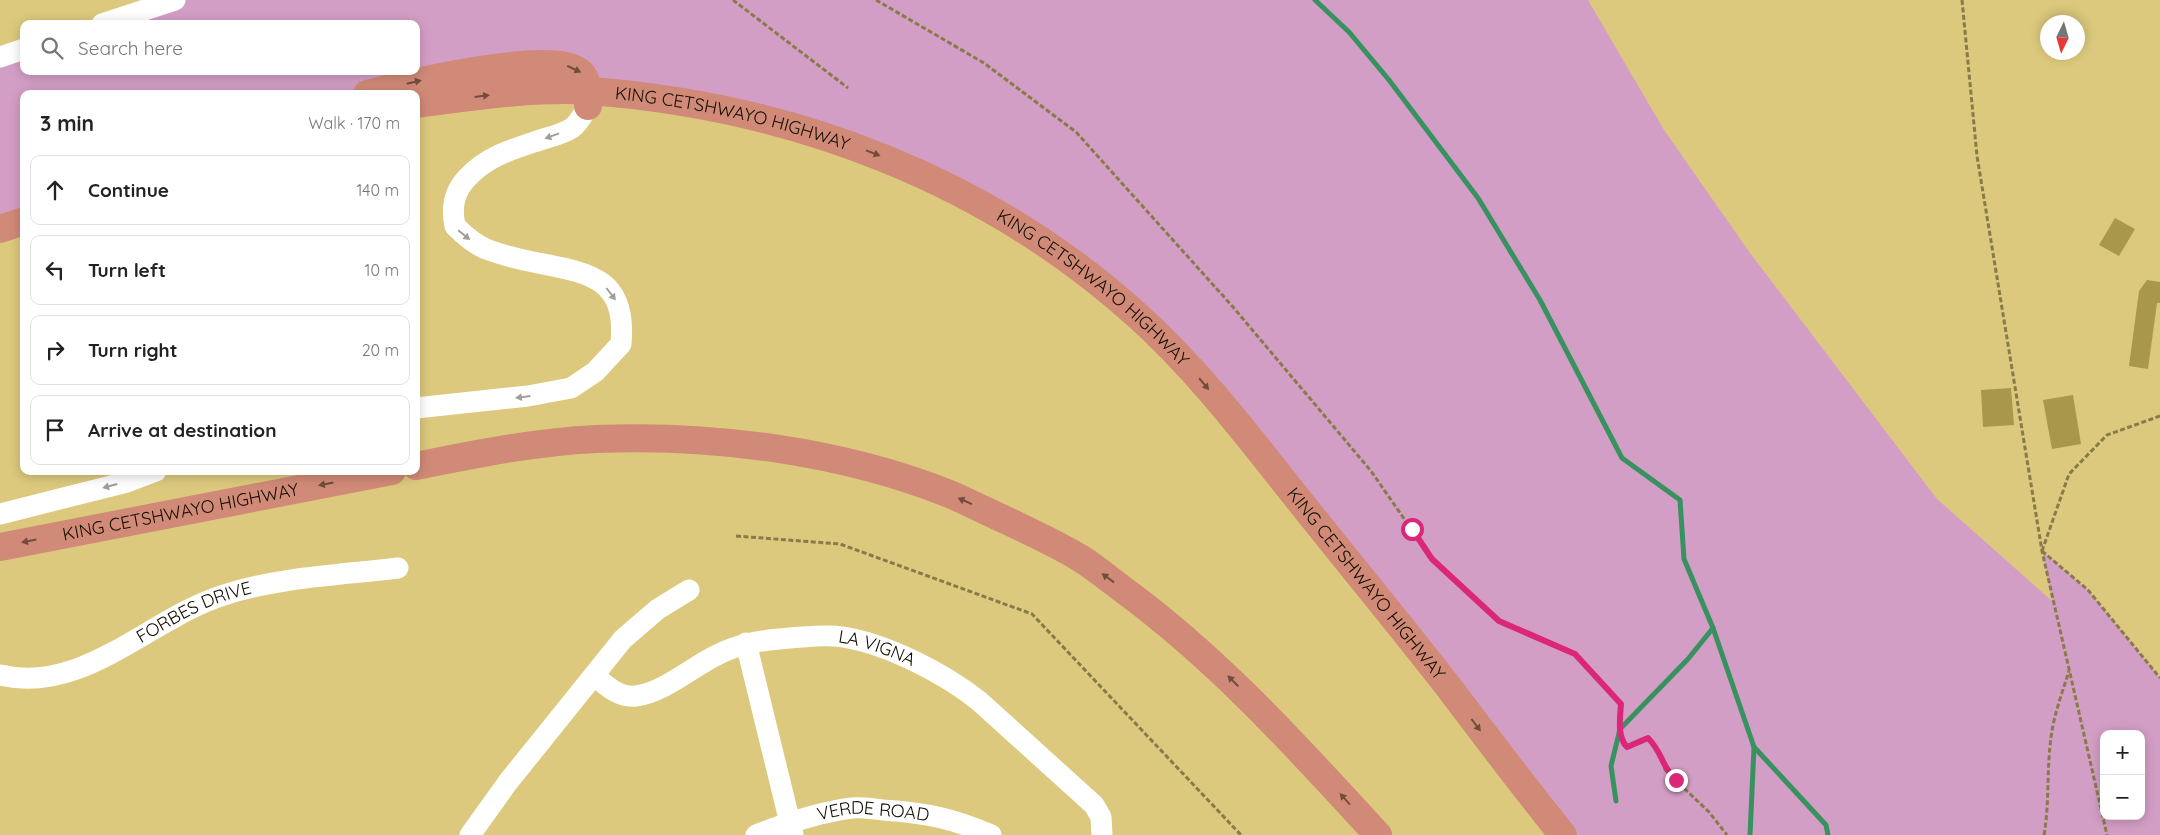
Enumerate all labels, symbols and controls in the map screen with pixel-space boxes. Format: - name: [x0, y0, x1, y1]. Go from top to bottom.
- north arrow: [2040, 15, 2085, 60]
- search box: [20, 20, 420, 75]
- icon: search: [38, 34, 66, 62]
- text: Search here: [78, 36, 183, 60]
- one-way arrow: [567, 66, 581, 74]
- one-way arrow: [406, 78, 421, 86]
- street label: KING CETSHWAYO HIGHWAY: [614, 81, 853, 155]
- one-way arrow: [474, 92, 490, 100]
- text: 3 min: [40, 110, 94, 136]
- text: Walk · 170 m: [308, 113, 400, 133]
- one-way arrow: [545, 133, 560, 140]
- one-way arrow: [866, 150, 881, 157]
- icon: ahead: [41, 176, 69, 204]
- text: Continue: [88, 178, 169, 202]
- text: 140 m: [356, 180, 399, 200]
- street label: KING CETSHWAYO HIGHWAY: [993, 204, 1194, 371]
- one-way arrow: [457, 229, 470, 240]
- icon: left: [41, 256, 69, 284]
- text: Turn left: [88, 258, 166, 282]
- text: 10 m: [365, 260, 399, 280]
- one-way arrow: [606, 287, 616, 301]
- icon: right: [41, 336, 69, 364]
- text: Turn right: [88, 338, 177, 362]
- text: 20 m: [362, 340, 399, 360]
- one-way arrow: [1199, 377, 1210, 390]
- one-way arrow: [515, 393, 531, 401]
- icon: arrive: [41, 416, 69, 444]
- text: Arrive at destination: [88, 418, 277, 442]
- street label: KING CETSHWAYO HIGHWAY: [60, 477, 301, 546]
- one-way arrow: [318, 480, 334, 488]
- street label: KING CETSHWAYO HIGHWAY: [1282, 482, 1451, 684]
- one-way arrow: [102, 483, 117, 491]
- one-way arrow: [958, 497, 972, 505]
- route start: [1401, 518, 1424, 541]
- one-way arrow: [21, 538, 37, 546]
- one-way arrow: [1101, 573, 1115, 583]
- street label: FORBES DRIVE: [132, 576, 254, 648]
- street label: LA VIGNA: [837, 624, 920, 671]
- one-way arrow: [1227, 675, 1239, 687]
- one-way arrow: [1471, 718, 1481, 732]
- map controls: [2100, 730, 2145, 820]
- button: +: [2100, 730, 2145, 775]
- route end: [1665, 769, 1688, 792]
- button: −: [2100, 775, 2145, 820]
- one-way arrow: [1339, 793, 1351, 805]
- street label: VERDE ROAD: [815, 796, 931, 826]

